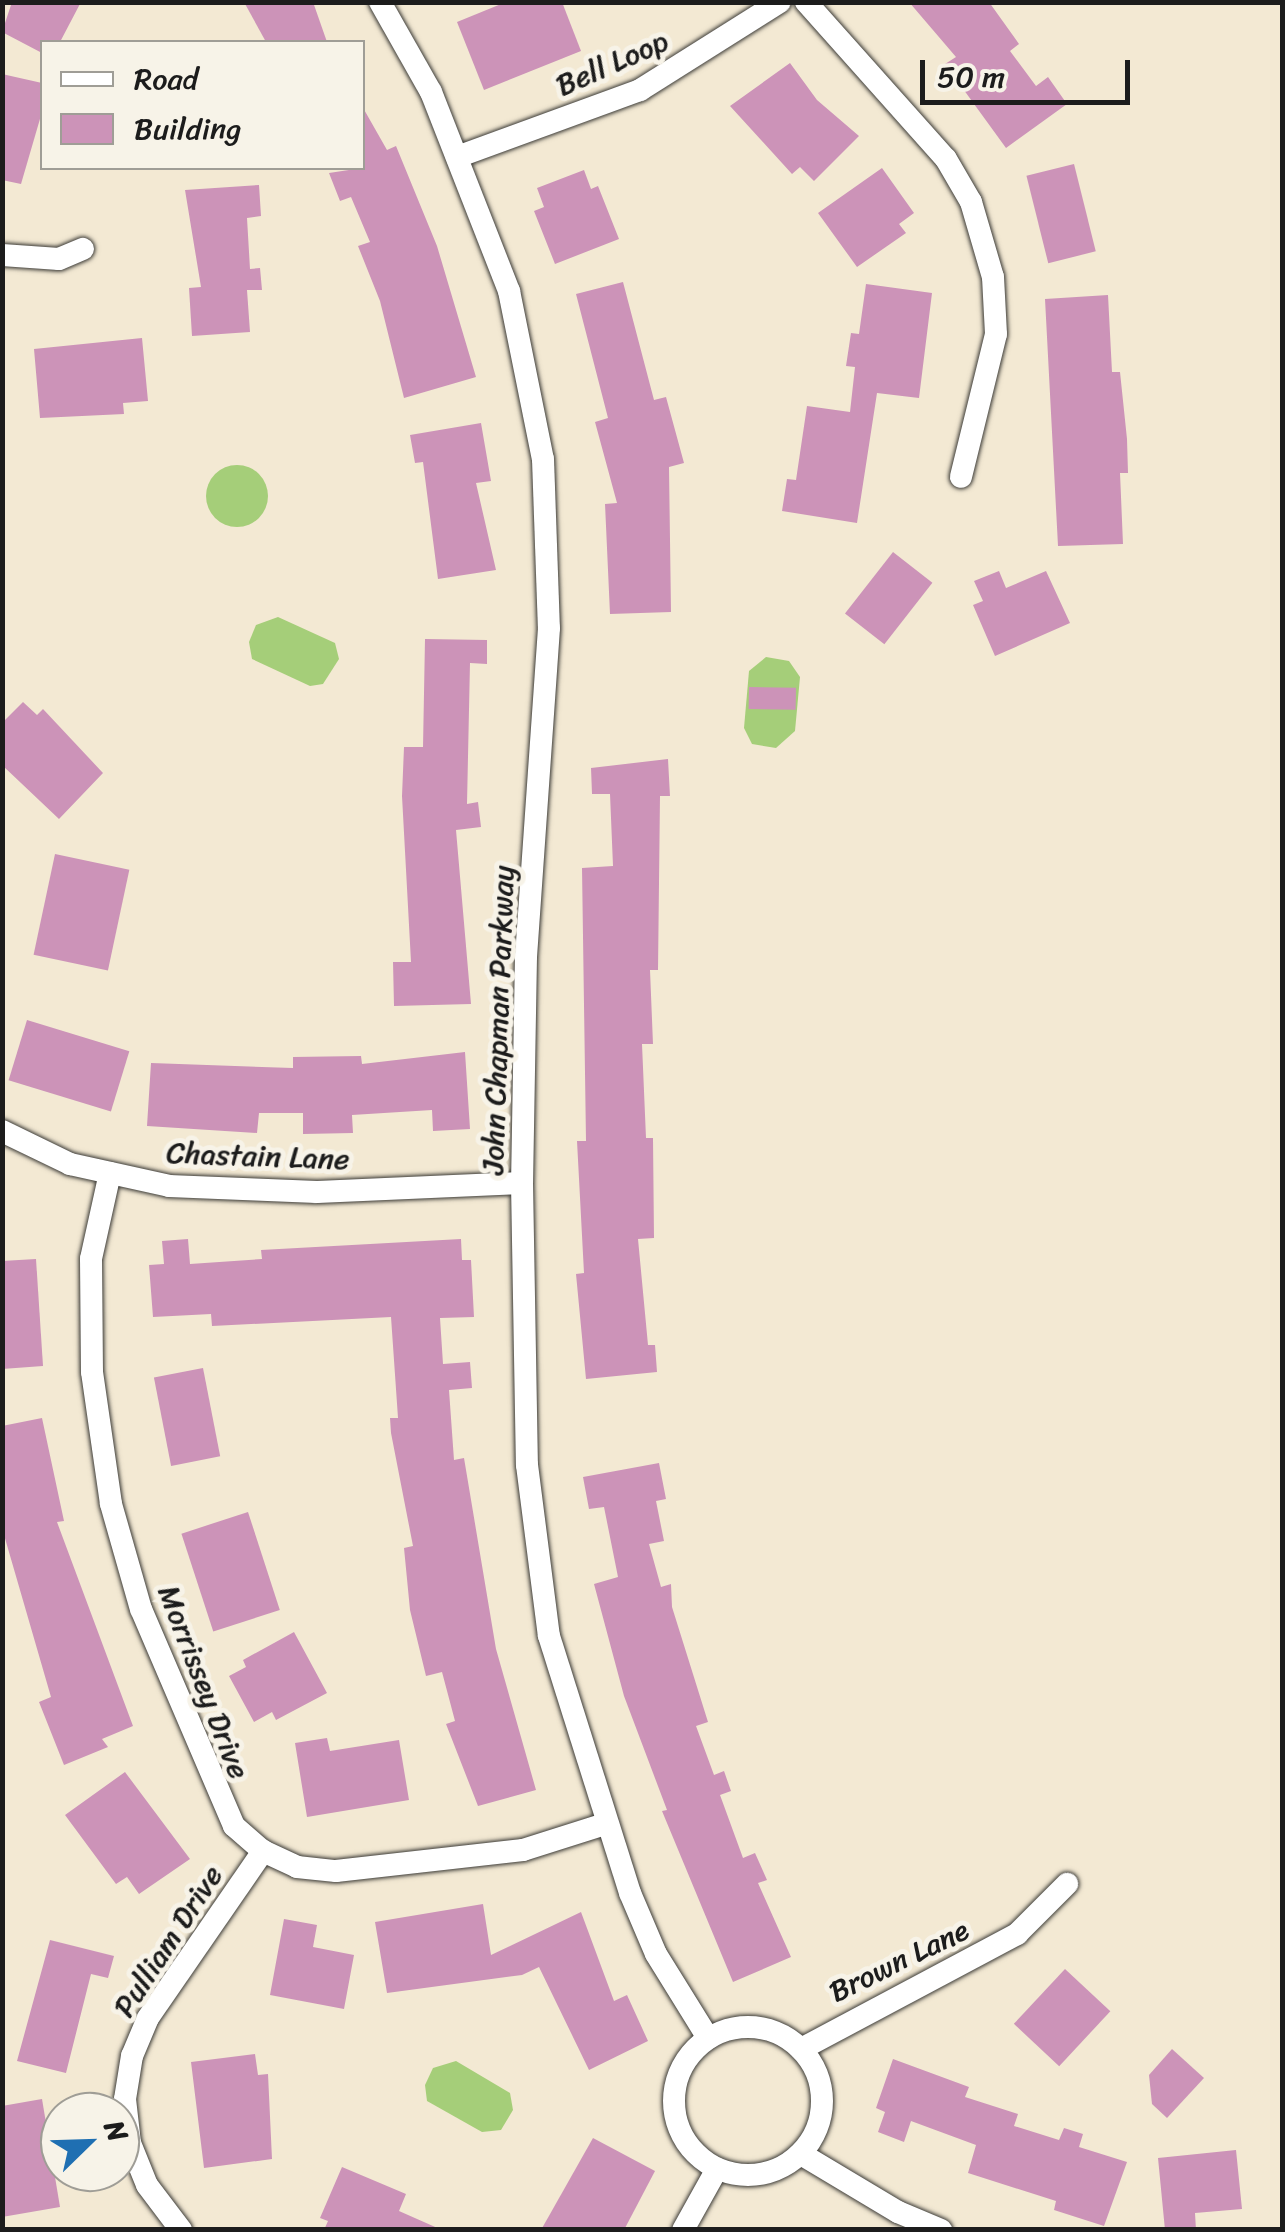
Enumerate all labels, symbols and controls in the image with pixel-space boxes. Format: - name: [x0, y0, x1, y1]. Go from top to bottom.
- street label: Bell Loop: [550, 22, 674, 104]
- legend: [40, 40, 365, 170]
- scale bar: [925, 40, 1135, 102]
- text: 50 m: [937, 50, 1005, 104]
- text: Road: [134, 52, 198, 106]
- text: Building: [134, 102, 241, 156]
- street label: John Chapman Parkway: [475, 865, 521, 1175]
- street label: Chastain Lane: [166, 1135, 350, 1177]
- street label: Morrissey Drive: [151, 1580, 257, 1784]
- street label: Pulliam Drive: [106, 1858, 230, 2024]
- street label: Brown Lane: [823, 1912, 975, 2010]
- north arrow: [40, 2092, 140, 2192]
- text: N: [90, 2112, 143, 2149]

